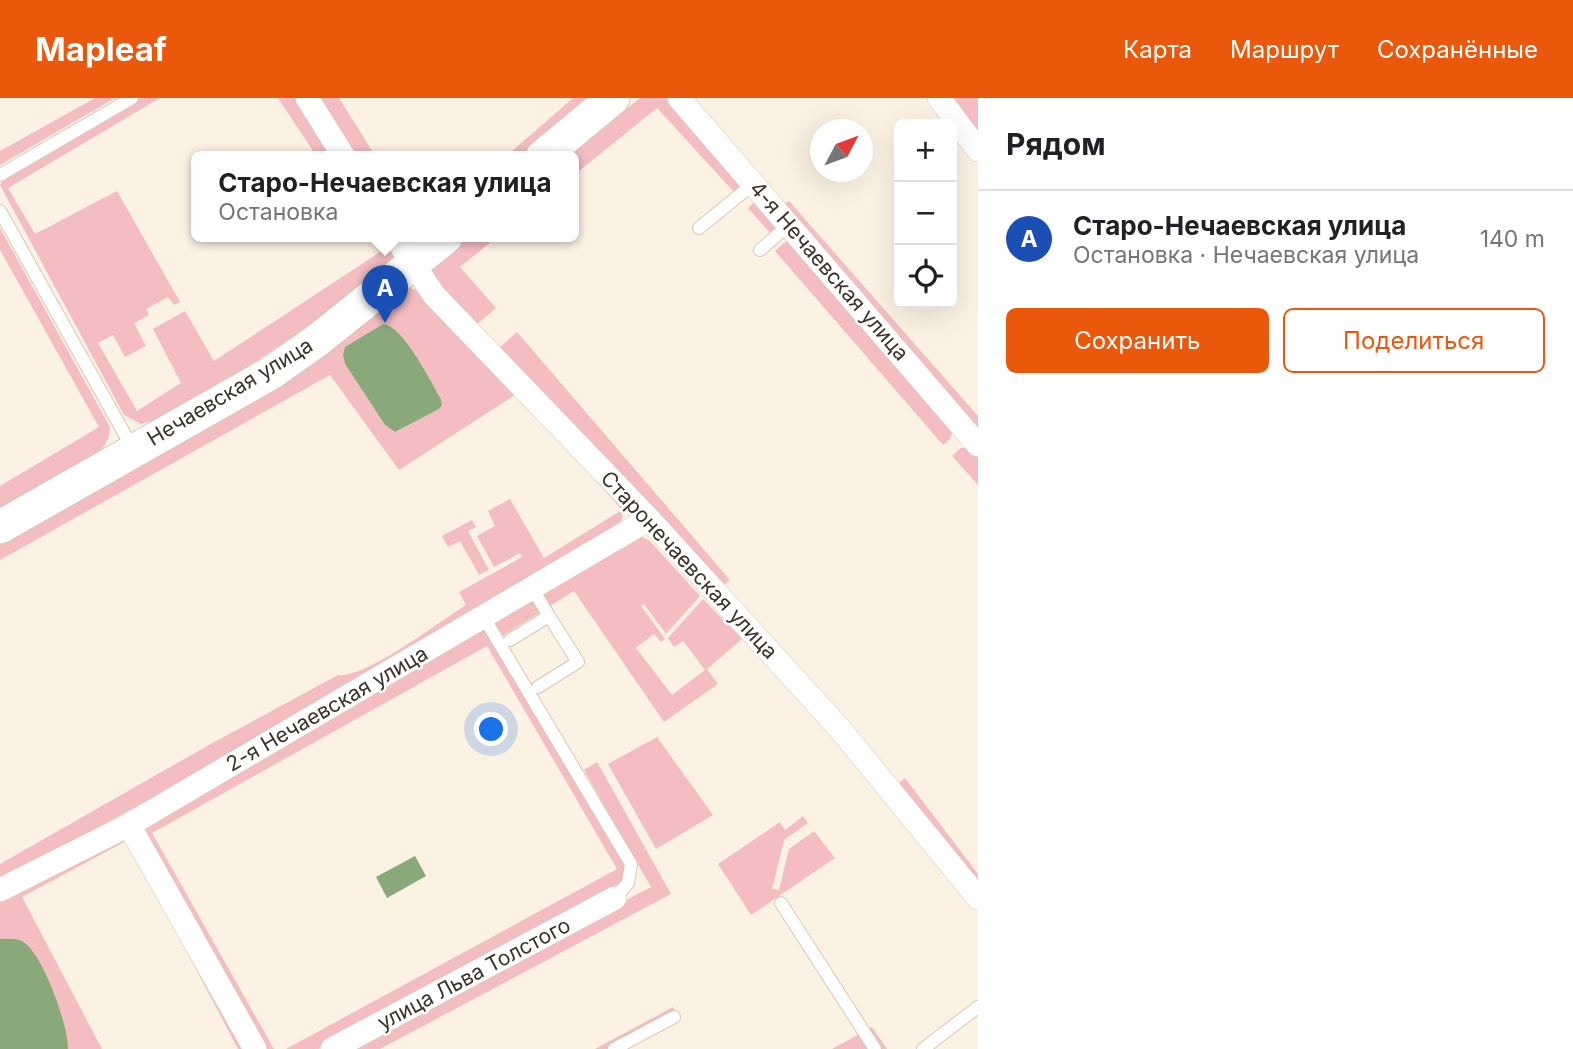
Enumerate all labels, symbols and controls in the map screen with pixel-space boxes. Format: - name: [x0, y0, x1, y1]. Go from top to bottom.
- text: Mapleaf: [35, 29, 167, 69]
- text: Карта: [1123, 35, 1192, 64]
- text: Маршрут: [1230, 35, 1339, 64]
- text: Сохранённые: [1377, 35, 1538, 64]
- north arrow: [810, 119, 873, 182]
- map controls: [894, 119, 957, 308]
- button: +: [894, 119, 957, 182]
- text: Рядом: [1006, 126, 1106, 162]
- popup: [191, 151, 579, 242]
- text: Старо-Нечаевская улица: [218, 167, 552, 198]
- street label: 4-я Нечаевская улица: [745, 176, 914, 365]
- button: −: [894, 182, 957, 245]
- text: Остановка: [218, 198, 338, 226]
- text: Старо-Нечаевская улица: [1073, 210, 1406, 241]
- text: A: [1020, 225, 1038, 253]
- text: 140 m: [1480, 225, 1545, 253]
- text: Остановка · Нечаевская улица: [1073, 241, 1419, 269]
- button: locate: [894, 245, 957, 308]
- pin: A: [362, 265, 408, 323]
- button: Сохранить: [1006, 308, 1269, 373]
- button: Поделиться: [1283, 308, 1545, 373]
- street label: Нечаевская улица: [143, 332, 317, 451]
- street label: Старонечаевская улица: [596, 466, 783, 664]
- street label: 2-я Нечаевская улица: [222, 641, 432, 777]
- your location: [474, 712, 508, 746]
- street label: улица Льва Толстого: [373, 912, 574, 1035]

